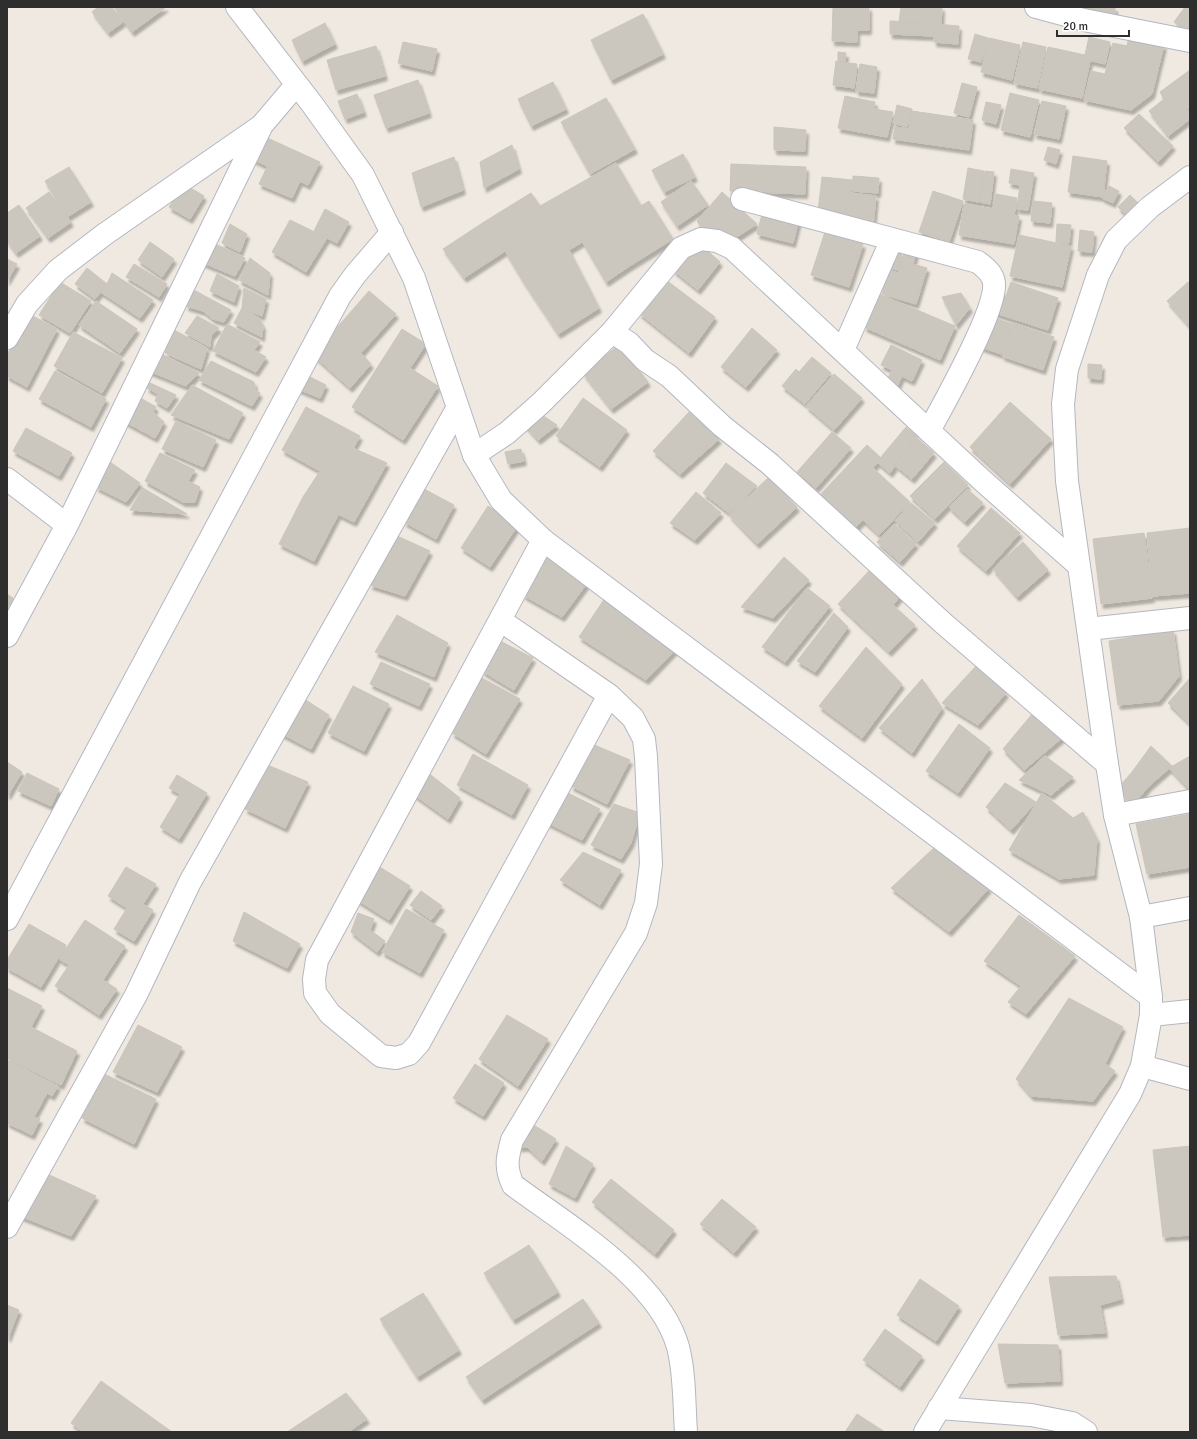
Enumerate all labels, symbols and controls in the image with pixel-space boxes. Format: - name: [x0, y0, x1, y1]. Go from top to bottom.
- scale bar: [1057, 12, 1129, 38]
- text: 20 m: [1063, 19, 1088, 34]

